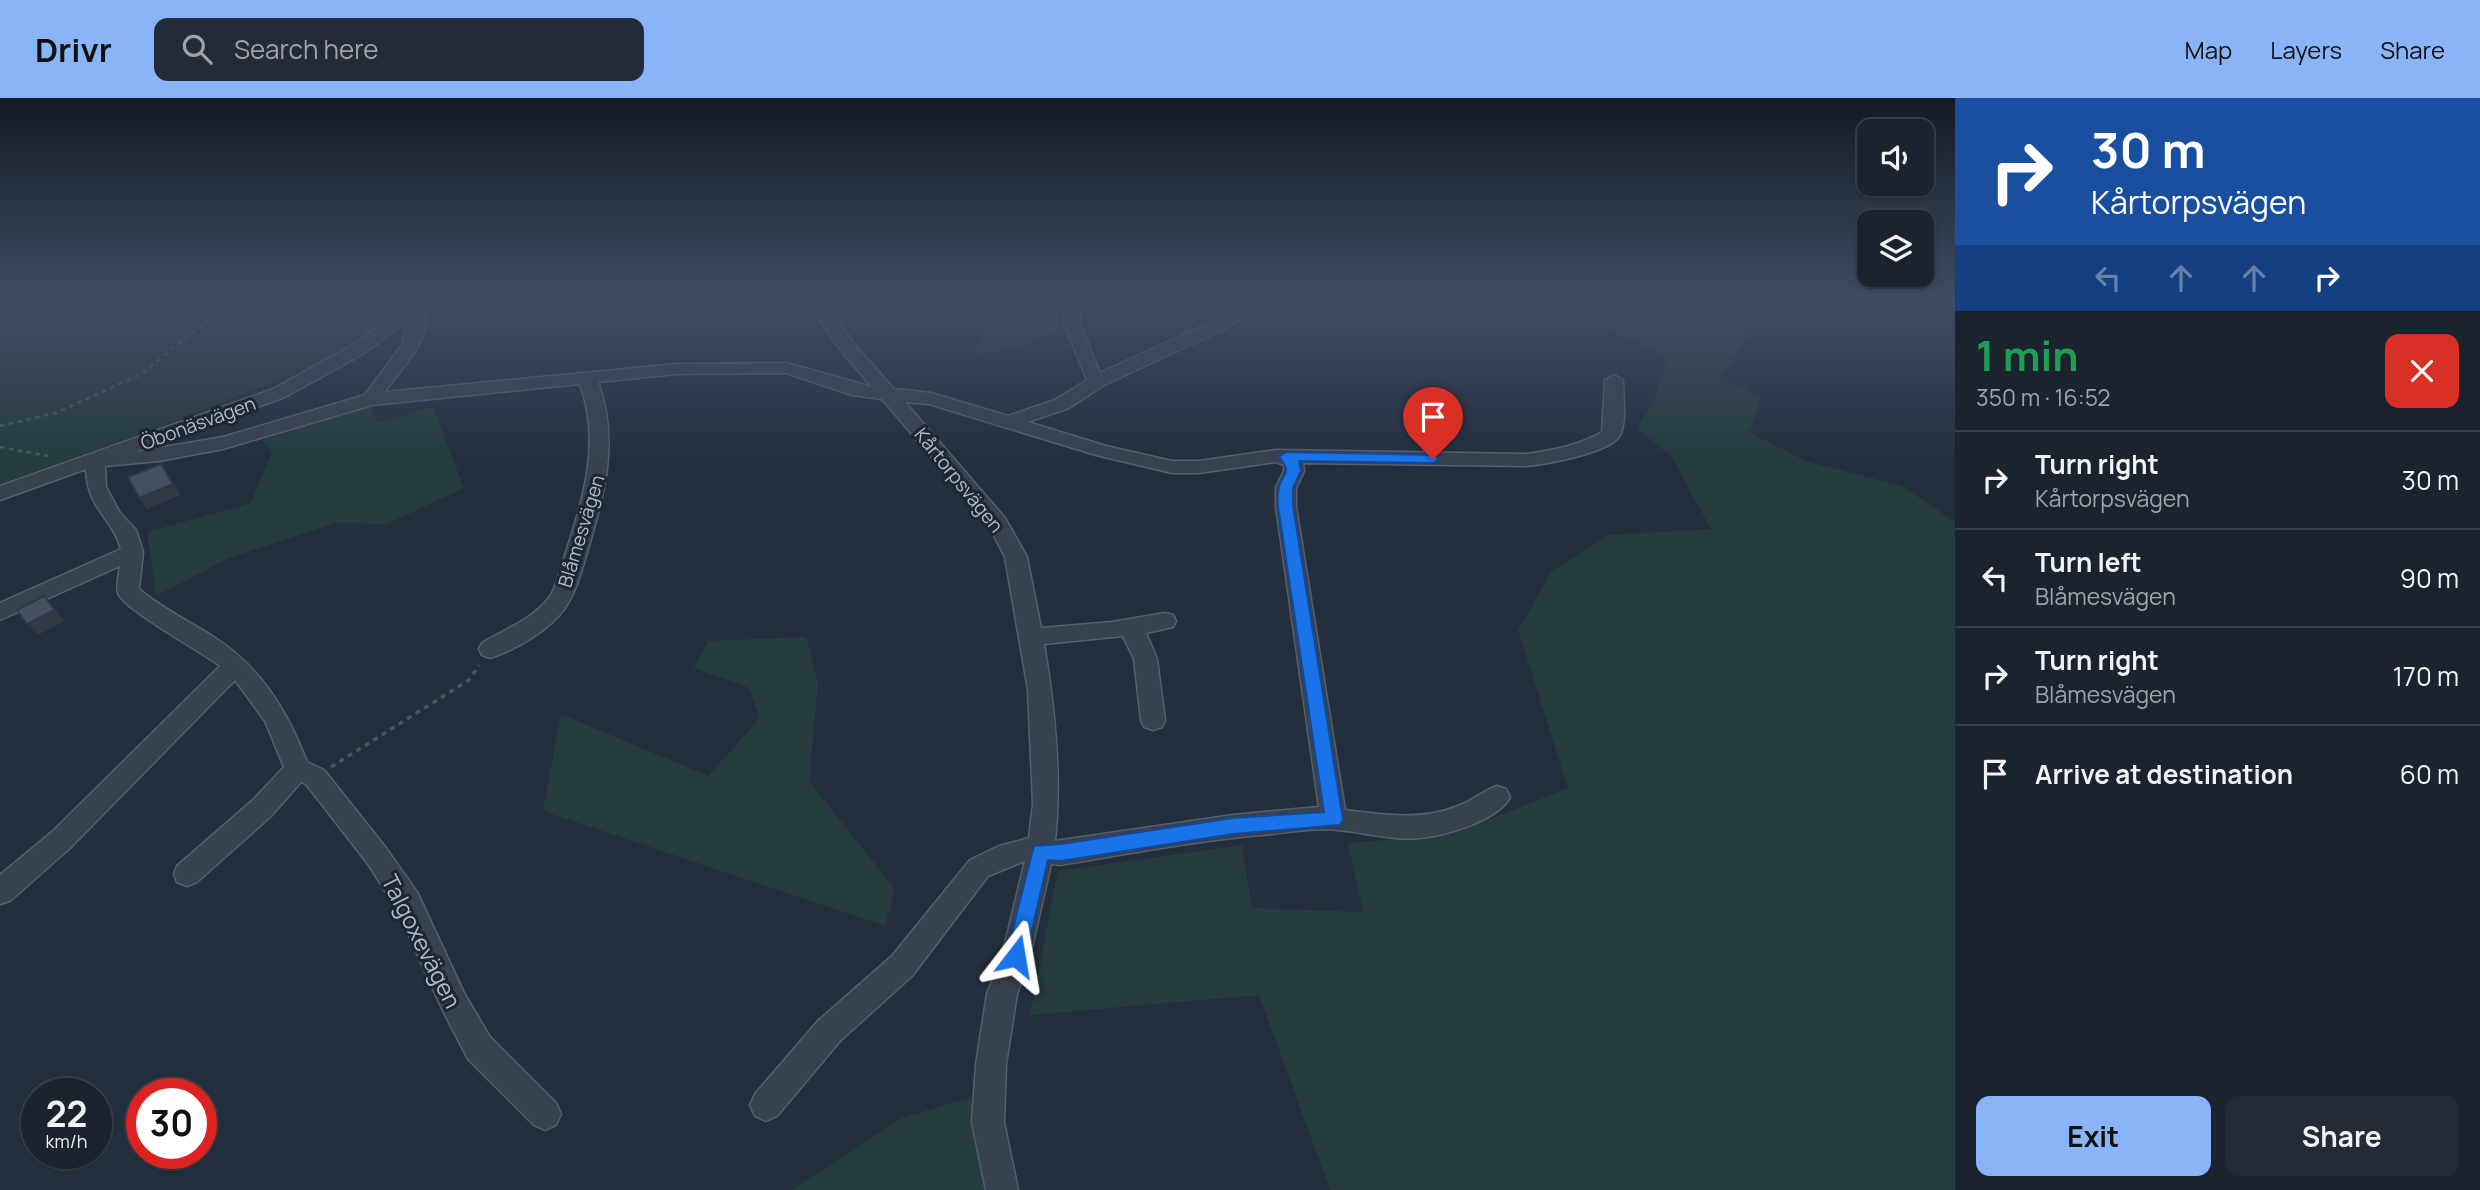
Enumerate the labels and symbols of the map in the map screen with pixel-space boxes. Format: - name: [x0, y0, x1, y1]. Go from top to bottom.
- pin: [1403, 387, 1463, 459]
- street label: Öbonäsvägen: [137, 390, 259, 456]
- street label: Kårtorpsvägen: [909, 422, 1009, 538]
- street label: Blåmesvägen: [552, 472, 610, 590]
- street label: Talgoxevägen: [375, 869, 469, 1013]
- position arrow: [979, 919, 1053, 993]
- speed limit sign: 30: [126, 1078, 217, 1169]

